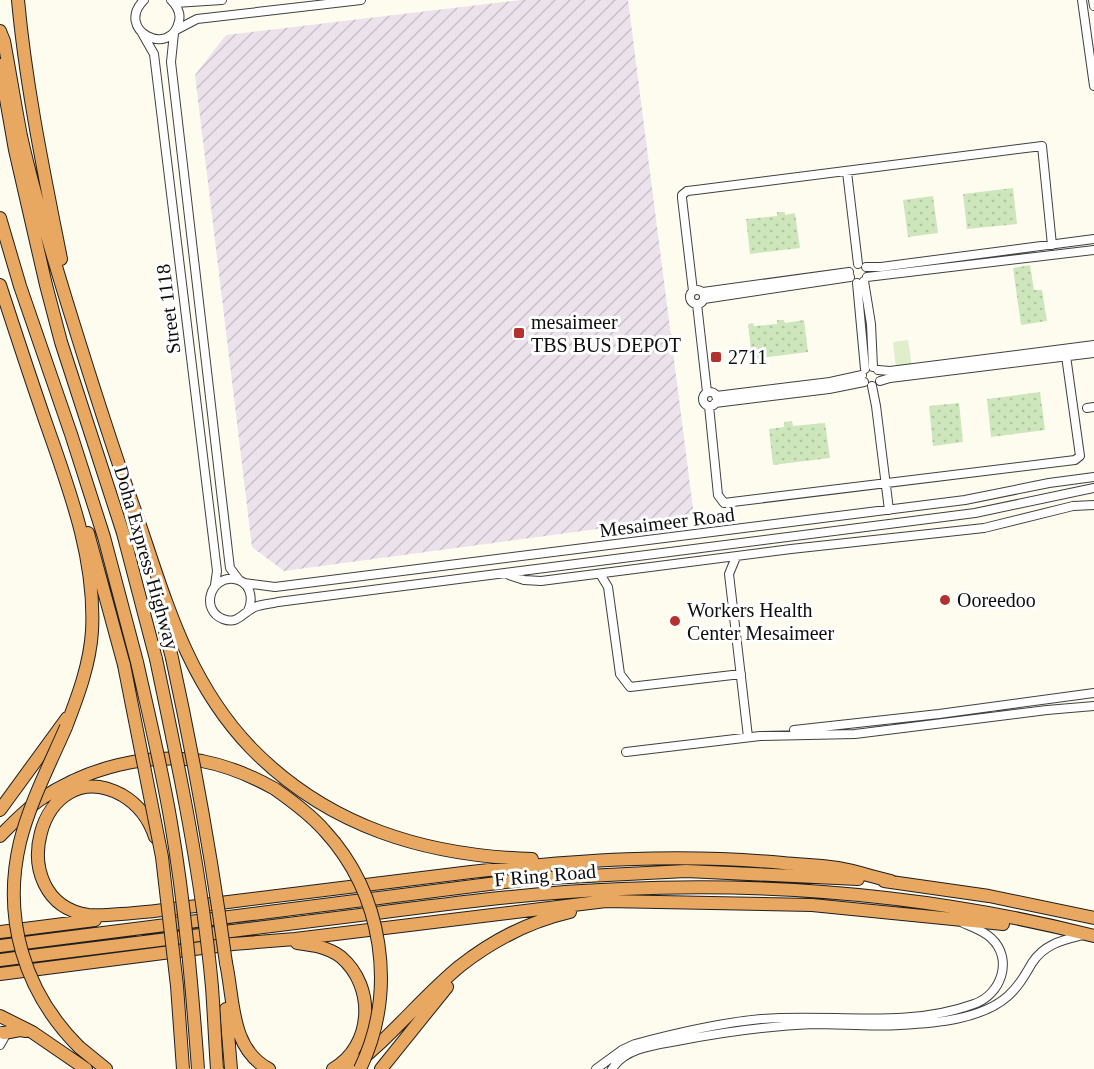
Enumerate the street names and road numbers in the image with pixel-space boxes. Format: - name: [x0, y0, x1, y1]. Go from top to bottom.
- street label: Street 1118: [152, 263, 184, 355]
- street label: Doha Express Highway: [109, 464, 184, 653]
- street label: Mesaimeer Road: [598, 503, 736, 541]
- street label: F Ring Road: [493, 860, 597, 891]

